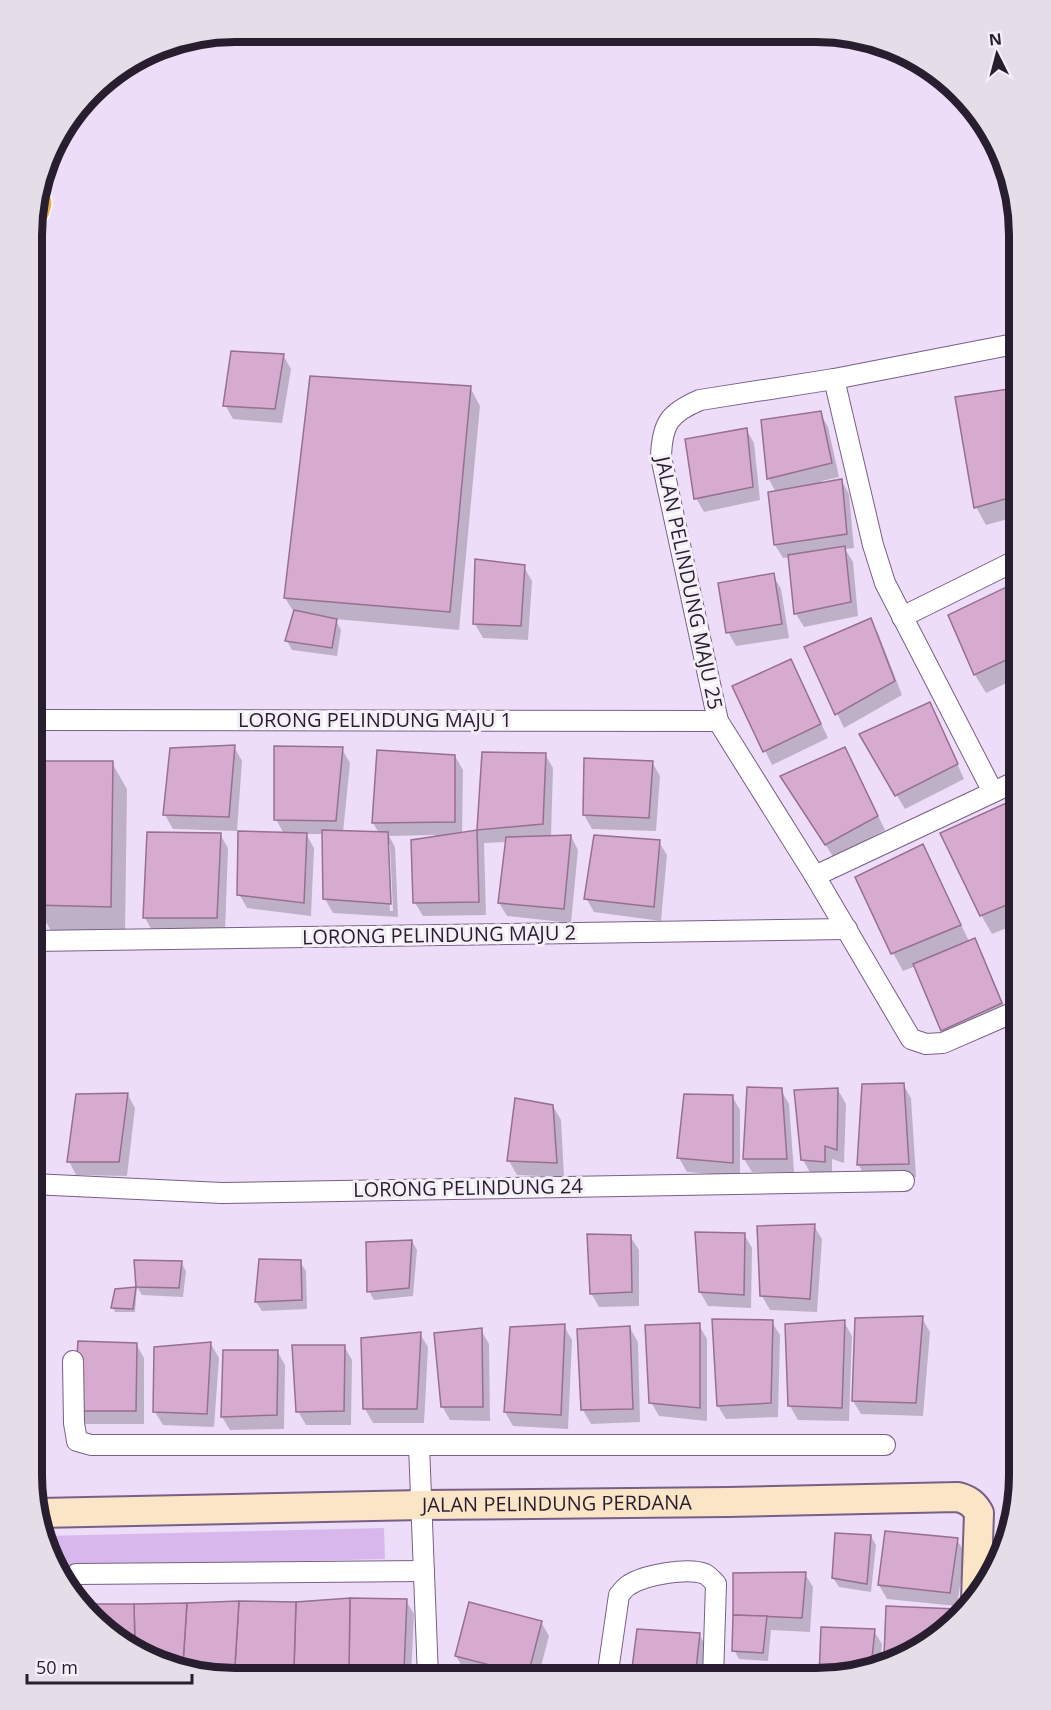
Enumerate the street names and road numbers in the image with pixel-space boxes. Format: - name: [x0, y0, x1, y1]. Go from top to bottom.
- street label: JALAN PELINDUNG MAJU 25: [649, 452, 730, 712]
- street label: LORONG PELINDUNG MAJU 1: [238, 706, 512, 733]
- street label: LORONG PELINDUNG MAJU 2: [302, 919, 576, 950]
- street label: LORONG PELINDUNG 24: [353, 1172, 584, 1203]
- street label: JALAN PELINDUNG PERDANA: [420, 1488, 692, 1518]

